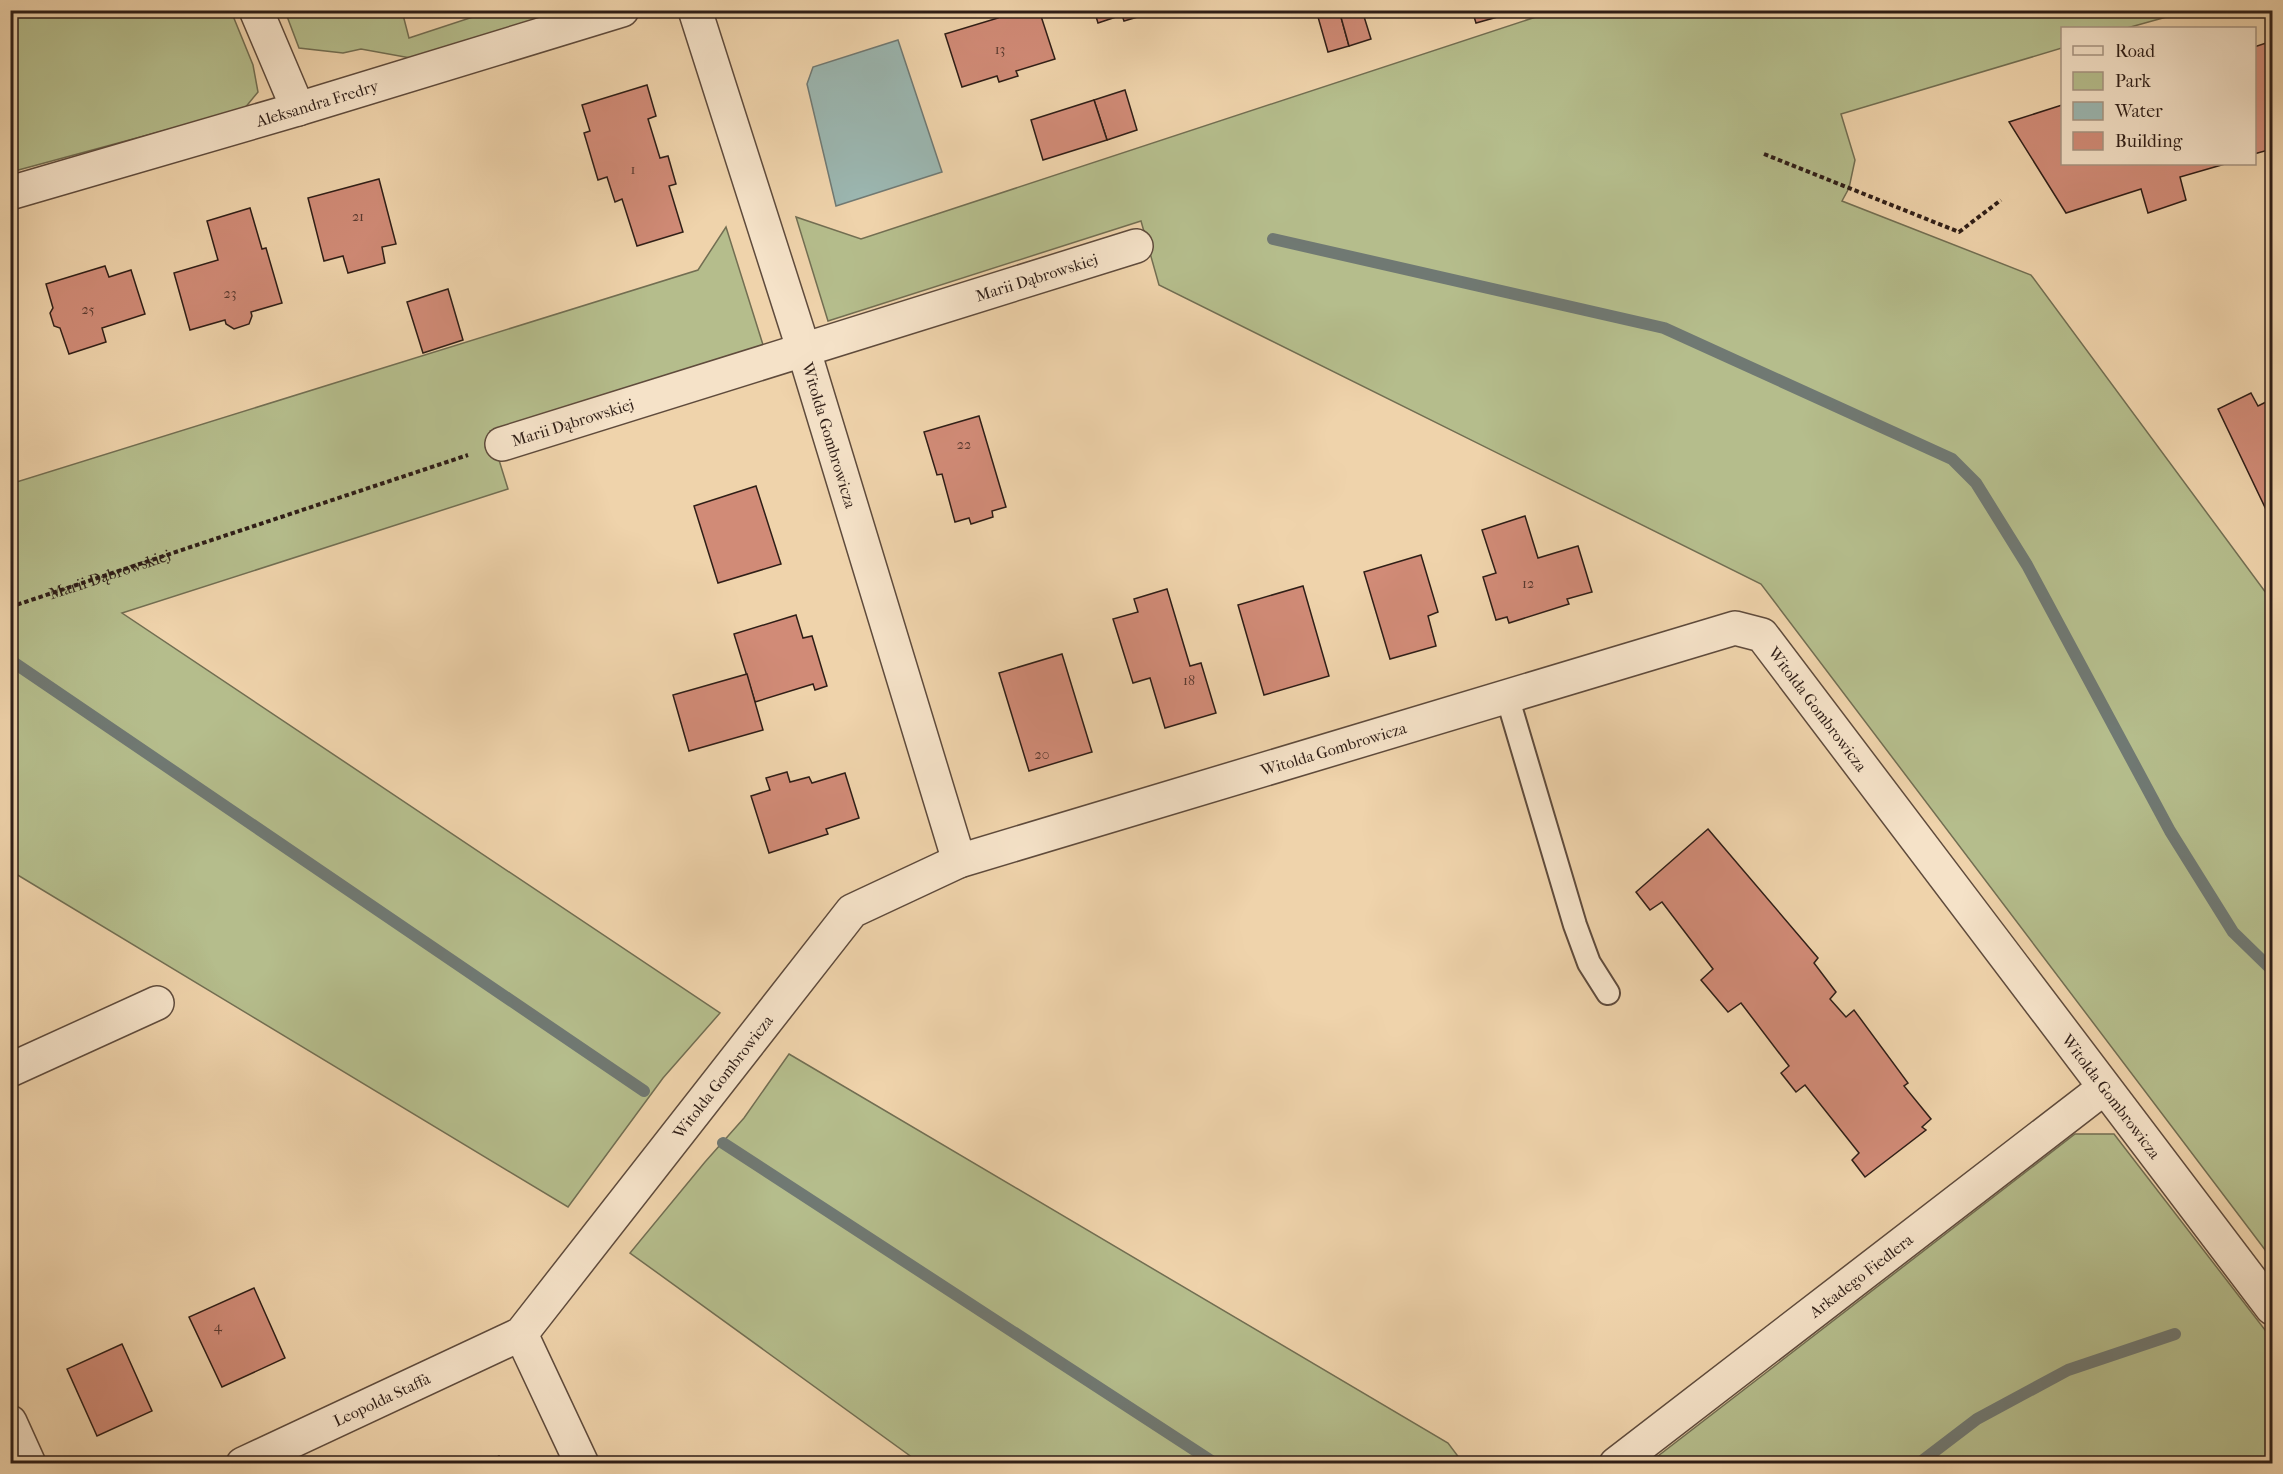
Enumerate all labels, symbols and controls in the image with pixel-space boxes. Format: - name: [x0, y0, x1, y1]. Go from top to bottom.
- legend: [2061, 27, 2256, 165]
- house number: 13: [995, 41, 1005, 58]
- text: Road: [2115, 41, 2155, 62]
- text: Park: [2115, 71, 2152, 92]
- street label: Aleksandra Fredry: [253, 76, 381, 131]
- text: Water: [2114, 101, 2163, 122]
- text: Building: [2115, 131, 2183, 152]
- house number: 1: [631, 161, 636, 178]
- house number: 21: [352, 208, 364, 225]
- street label: Marii Dąbrowskiej: [973, 250, 1100, 306]
- house number: 23: [224, 285, 236, 302]
- house number: 25: [81, 301, 95, 318]
- street label: Witolda Gombrowicza: [798, 359, 860, 511]
- street label: Marii Dąbrowskiej: [509, 394, 636, 450]
- house number: 22: [957, 436, 971, 453]
- street label: Marii Dąbrowskiej: [47, 545, 173, 603]
- house number: 12: [1522, 575, 1534, 592]
- street label: Witolda Gombrowicza: [1764, 642, 1871, 776]
- house number: 18: [1183, 672, 1195, 689]
- street label: Witolda Gombrowicza: [1257, 718, 1409, 780]
- house number: 20: [1035, 746, 1049, 763]
- street label: Witolda Gombrowicza: [668, 1011, 777, 1143]
- street label: Witolda Gombrowicza: [2057, 1030, 2165, 1163]
- street label: Arkadego Fiedlera: [1805, 1230, 1917, 1322]
- house number: 4: [214, 1318, 223, 1335]
- street label: Leopolda Staffa: [330, 1369, 434, 1430]

